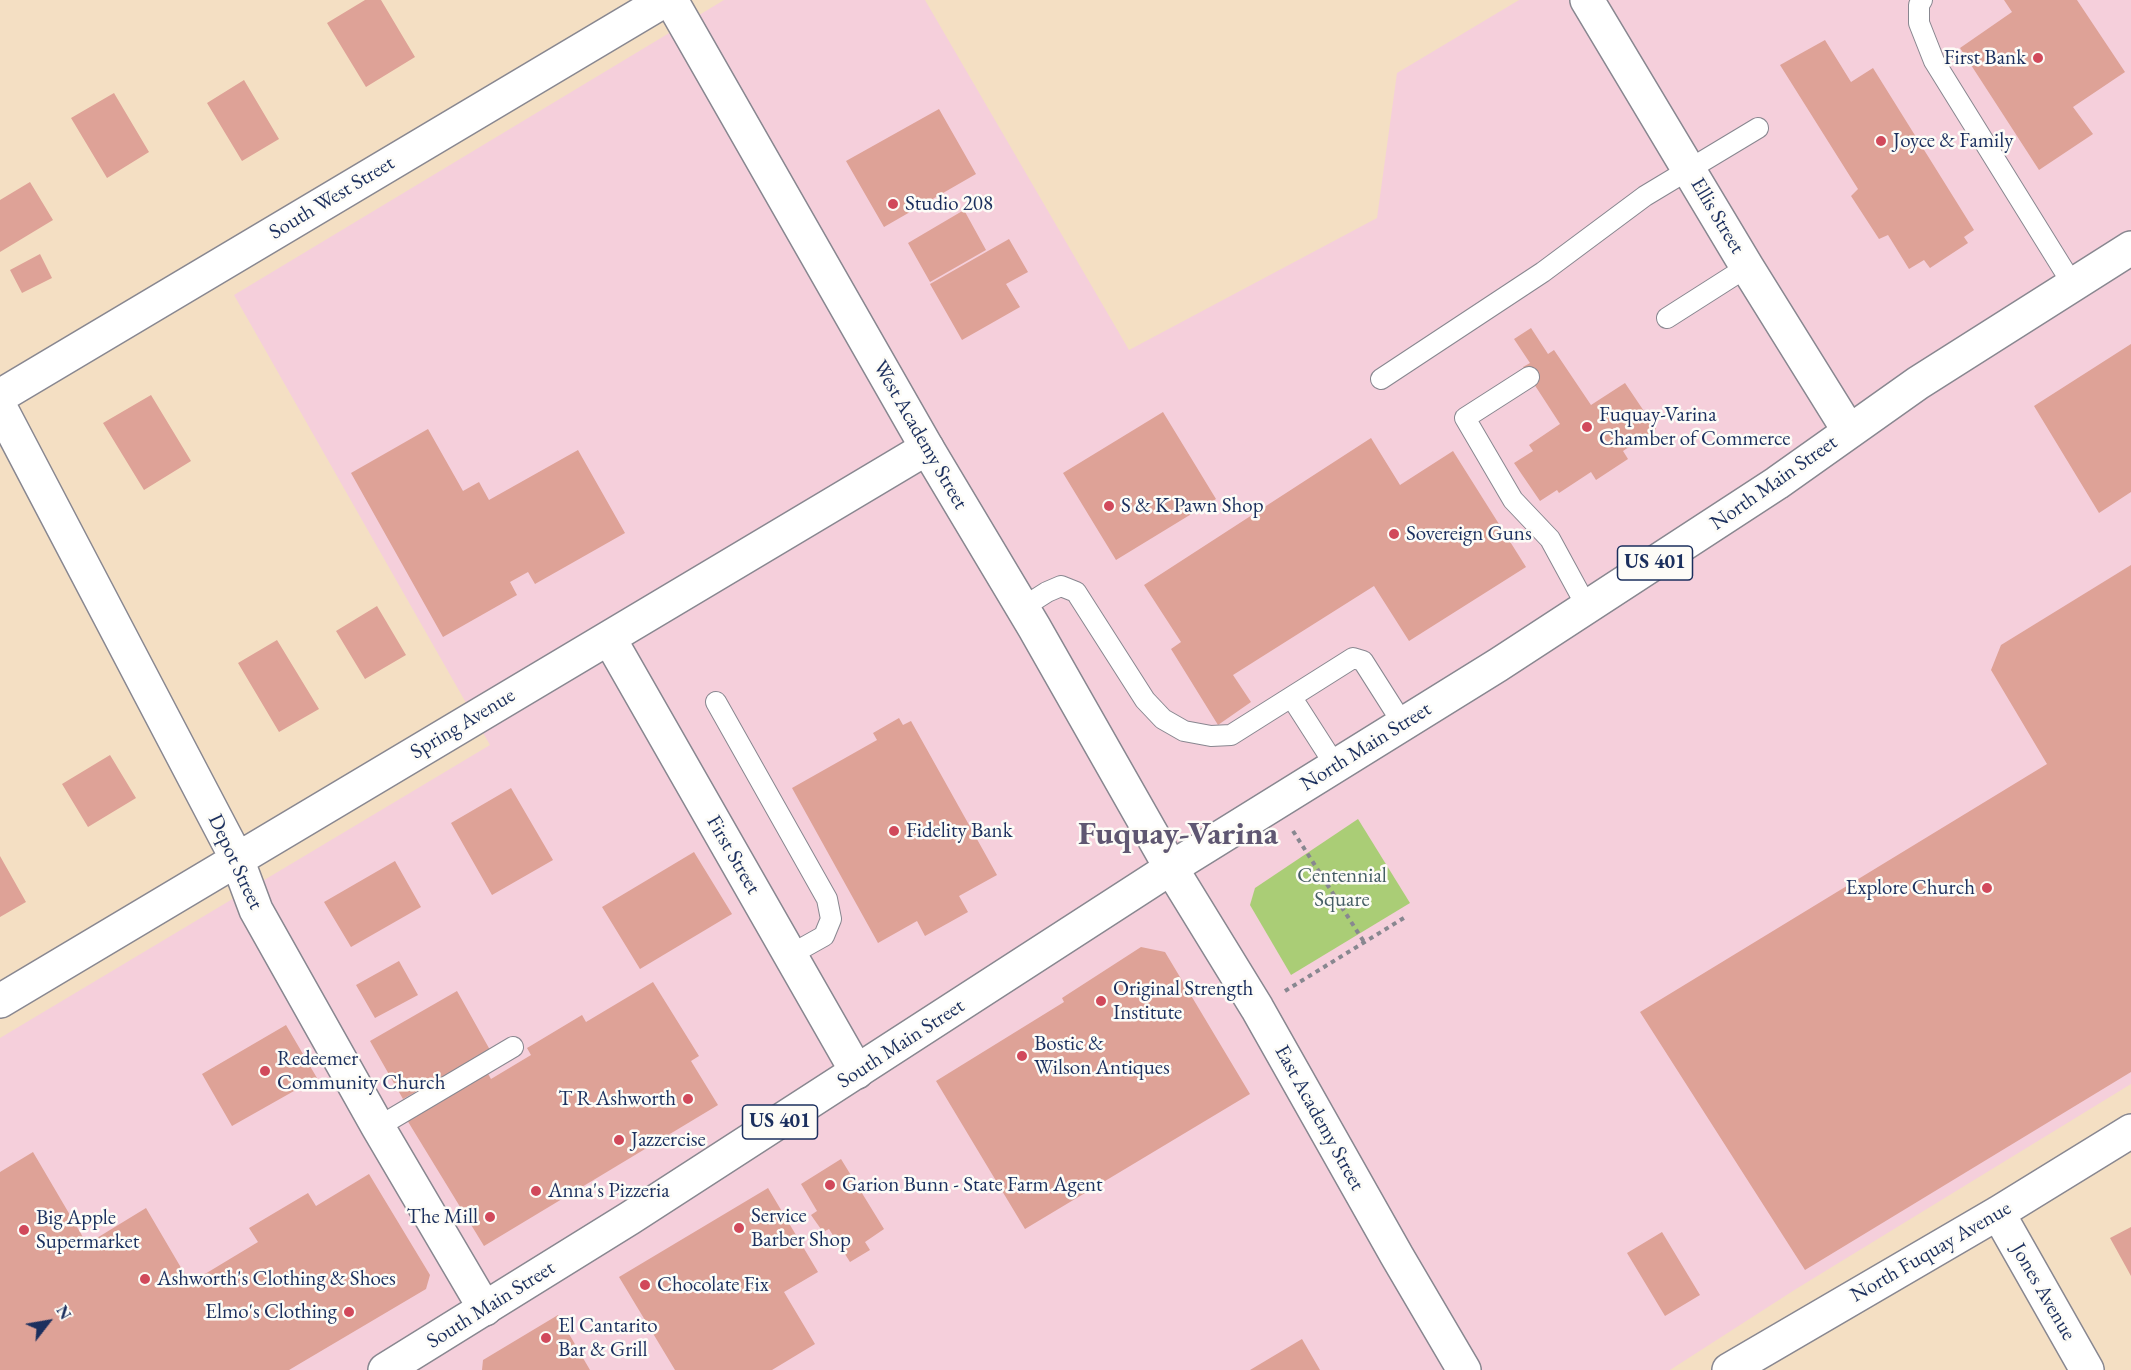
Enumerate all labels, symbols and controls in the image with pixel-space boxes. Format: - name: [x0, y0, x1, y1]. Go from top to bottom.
- place label: First Bank: [1944, 45, 2026, 71]
- marker: First Bank: [2031, 51, 2045, 65]
- place label: Joyce & Family: [1893, 128, 2013, 154]
- marker: Joyce & Family: [1874, 134, 1888, 148]
- street label: South West Street: [265, 151, 399, 245]
- street label: Ellis Street: [1685, 173, 1749, 259]
- place label: Studio 208: [905, 191, 993, 217]
- marker: Studio 208: [886, 197, 900, 211]
- street label: West Academy Street: [867, 356, 973, 514]
- place label: Fuquay-Varina Chamber of Commerce: [1599, 402, 1790, 452]
- marker: Fuquay-Varina Chamber of Commerce: [1580, 420, 1594, 434]
- street label: North Main Street: [1706, 430, 1842, 536]
- place label: S & K Pawn Shop: [1121, 493, 1264, 519]
- marker: S & K Pawn Shop: [1102, 499, 1116, 513]
- place label: Sovereign Guns: [1406, 521, 1532, 547]
- marker: Sovereign Guns: [1387, 527, 1401, 541]
- road number: US 401: [1618, 546, 1692, 580]
- street label: Spring Avenue: [406, 683, 520, 765]
- street label: North Main Street: [1296, 697, 1436, 797]
- street label: Depot Street: [202, 810, 268, 914]
- street label: First Street: [700, 811, 766, 899]
- district label: Fuquay-Varina: [1078, 815, 1278, 855]
- place label: Fidelity Bank: [906, 818, 1013, 844]
- marker: Fidelity Bank: [887, 824, 901, 838]
- park label: Centennial Square: [1297, 863, 1387, 913]
- place label: Explore Church: [1846, 875, 1975, 901]
- marker: Explore Church: [1980, 881, 1994, 895]
- place label: Original Strength Institute: [1113, 976, 1253, 1026]
- street label: South Main Street: [833, 994, 969, 1094]
- marker: Original Strength Institute: [1094, 994, 1108, 1008]
- place label: Bostic & Wilson Antiques: [1034, 1031, 1170, 1081]
- street label: East Academy Street: [1269, 1041, 1369, 1195]
- place label: Redeemer Community Church: [277, 1046, 445, 1096]
- marker: Bostic & Wilson Antiques: [1015, 1049, 1029, 1063]
- marker: Redeemer Community Church: [258, 1064, 272, 1078]
- place label: T R Ashworth: [558, 1086, 676, 1112]
- marker: T R Ashworth: [681, 1092, 695, 1106]
- road number: US 401: [742, 1105, 818, 1139]
- place label: Jazzercise: [631, 1127, 706, 1153]
- marker: Jazzercise: [612, 1133, 626, 1147]
- place label: Garion Bunn - State Farm Agent: [842, 1172, 1103, 1198]
- place label: Anna's Pizzeria: [548, 1178, 670, 1204]
- marker: Garion Bunn - State Farm Agent: [823, 1178, 837, 1192]
- marker: Anna's Pizzeria: [529, 1184, 543, 1198]
- street label: North Fuquay Avenue: [1846, 1196, 2016, 1308]
- place label: Service Barber Shop: [751, 1203, 851, 1253]
- place label: The Mill: [407, 1204, 478, 1230]
- place label: Big Apple Supermarket: [36, 1205, 139, 1255]
- marker: The Mill: [483, 1210, 497, 1224]
- marker: Service Barber Shop: [732, 1221, 746, 1235]
- marker: Big Apple Supermarket: [17, 1223, 31, 1237]
- street label: Jones Avenue: [2005, 1239, 2081, 1345]
- street label: South Main Street: [422, 1256, 560, 1354]
- place label: Ashworth's Clothing & Shoes: [157, 1266, 396, 1292]
- marker: Ashworth's Clothing & Shoes: [138, 1272, 152, 1286]
- place label: Chocolate Fix: [657, 1272, 769, 1298]
- marker: Chocolate Fix: [638, 1278, 652, 1292]
- north arrow: [18, 1292, 78, 1352]
- place label: Elmo's Clothing: [205, 1299, 337, 1325]
- text: N: [52, 1302, 76, 1323]
- marker: Elmo's Clothing: [342, 1305, 356, 1319]
- place label: El Cantarito Bar & Grill: [558, 1313, 658, 1363]
- marker: El Cantarito Bar & Grill: [539, 1331, 553, 1345]

